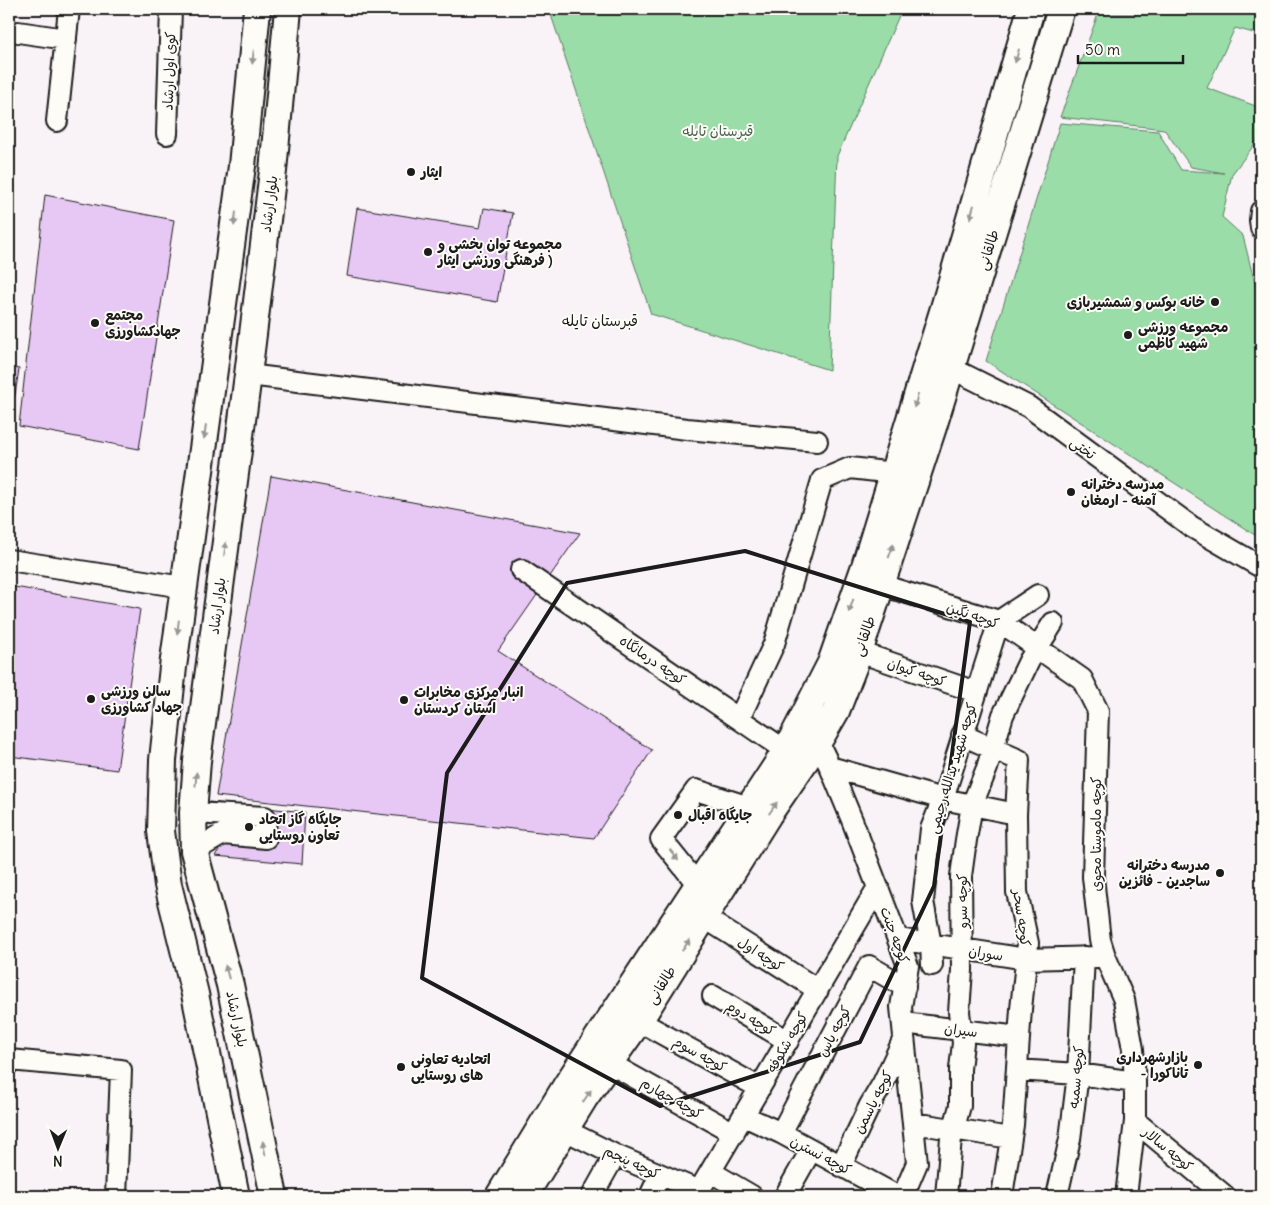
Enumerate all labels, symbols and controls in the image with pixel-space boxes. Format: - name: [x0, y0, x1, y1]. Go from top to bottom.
- street label: کوی اول ارشاد: [159, 31, 179, 111]
- scale bar: [1078, 32, 1182, 64]
- text: 50 m: [1085, 40, 1120, 59]
- one-way arrow: [1013, 48, 1021, 63]
- one-way arrow: [249, 50, 257, 66]
- park label: قبرستان تایله: [683, 122, 753, 140]
- place label: ایثار: [419, 163, 443, 181]
- marker: ایثار: [405, 166, 417, 178]
- street label: بلوار ارشاد: [257, 175, 281, 233]
- one-way arrow: [968, 204, 976, 219]
- one-way arrow: [231, 211, 239, 227]
- street label: طالقانی: [973, 227, 1003, 273]
- place label: مجموعه توان بخشی و فرهنگی ورزشی ایثار ): [436, 235, 562, 269]
- marker: مجموعه توان بخشی و فرهنگی ورزشی ایثار ): [422, 246, 434, 258]
- place label: خانه بوکس و شمشیربازی: [1067, 293, 1205, 312]
- marker: خانه بوکس و شمشیربازی: [1209, 296, 1221, 308]
- place label: مجتمع جهادکشاورزی: [105, 306, 181, 340]
- district label: قبرستان تایله: [562, 311, 638, 330]
- marker: مجتمع جهادکشاورزی: [89, 317, 101, 329]
- place label: مجموعه ورزشی شهید کاظمی: [1138, 318, 1228, 352]
- marker: مجموعه ورزشی شهید کاظمی: [1122, 329, 1134, 341]
- one-way arrow: [911, 394, 919, 409]
- one-way arrow: [201, 424, 209, 440]
- street label: تختی: [1067, 433, 1100, 464]
- place label: مدرسه دخترانه آمنه - ارمغان: [1081, 475, 1164, 509]
- marker: مدرسه دخترانه آمنه - ارمغان: [1065, 486, 1077, 498]
- one-way arrow: [221, 540, 229, 556]
- one-way arrow: [888, 544, 895, 559]
- street label: بلوار ارشاد: [205, 577, 229, 635]
- street label: کوچه نگین: [944, 598, 1002, 633]
- one-way arrow: [847, 599, 855, 614]
- street label: طالقانی: [849, 613, 879, 659]
- one-way arrow: [174, 620, 182, 636]
- street label: کوچه درمانگاه: [616, 631, 690, 690]
- street label: کوچه کیوان: [885, 654, 949, 691]
- place label: سالن ورزشی جهاد کشاورزی: [101, 682, 182, 716]
- place label: انبار مرکزی مخابرات استان کردستان: [414, 683, 524, 717]
- marker: سالن ورزشی جهاد کشاورزی: [85, 693, 97, 705]
- marker: انبار مرکزی مخابرات استان کردستان: [398, 694, 410, 706]
- street label: کوچه شهید یدالله رحیمی: [924, 700, 981, 836]
- one-way arrow: [192, 771, 200, 787]
- street label: کوچه ماموستا محوی: [1087, 777, 1106, 891]
- one-way arrow: [768, 801, 777, 815]
- place label: جایگاه اقبال: [688, 806, 752, 824]
- marker: جایگاه اقبال: [672, 809, 684, 821]
- place label: جایگاه گاز اتحاد تعاون روستایی: [259, 810, 342, 844]
- marker: جایگاه گاز اتحاد تعاون روستایی: [243, 821, 255, 833]
- one-way arrow: [669, 848, 680, 861]
- place label: مدرسه دخترانه ساجدین - فائزین: [1119, 856, 1210, 890]
- marker: مدرسه دخترانه ساجدین - فائزین: [1214, 867, 1226, 879]
- street label: کوچه سرو: [953, 873, 972, 930]
- street label: کوچه سحر: [1008, 887, 1035, 948]
- street label: کوچه جنت: [876, 904, 914, 966]
- street label: کوچه اول: [734, 933, 787, 976]
- one-way arrow: [681, 939, 691, 952]
- street label: سوران: [967, 941, 1005, 966]
- street label: طالقانی: [642, 963, 680, 1007]
- one-way arrow: [222, 965, 230, 980]
- street label: بلوار ارشاد: [222, 989, 252, 1049]
- street label: کوچه دوم: [722, 996, 779, 1041]
- street label: کوچه یاس: [813, 1002, 856, 1060]
- street label: کوچه شکوفه: [762, 1008, 813, 1076]
- street label: سیران: [943, 1019, 979, 1041]
- street label: کوچه سوم: [669, 1032, 730, 1079]
- street label: کوچه سمیه: [1064, 1045, 1089, 1109]
- place label: بازارشهرداری - تاناکورا: [1116, 1048, 1189, 1083]
- place label: اتحادیه تعاونی های روستایی: [411, 1050, 491, 1084]
- marker: بازارشهرداری - تاناکورا: [1192, 1059, 1204, 1071]
- marker: اتحادیه تعاونی های روستایی: [395, 1061, 407, 1073]
- street label: کوچه یاسمن: [849, 1067, 898, 1137]
- street label: کوچه چهارم: [637, 1073, 706, 1125]
- one-way arrow: [582, 1089, 591, 1102]
- north arrow: [32, 1122, 82, 1172]
- street label: کوچه سالار: [1138, 1122, 1197, 1176]
- street label: کوچه نسترن: [787, 1131, 855, 1179]
- one-way arrow: [260, 1140, 268, 1156]
- street label: کوچه پنجم: [600, 1141, 663, 1185]
- text: N: [53, 1152, 63, 1170]

